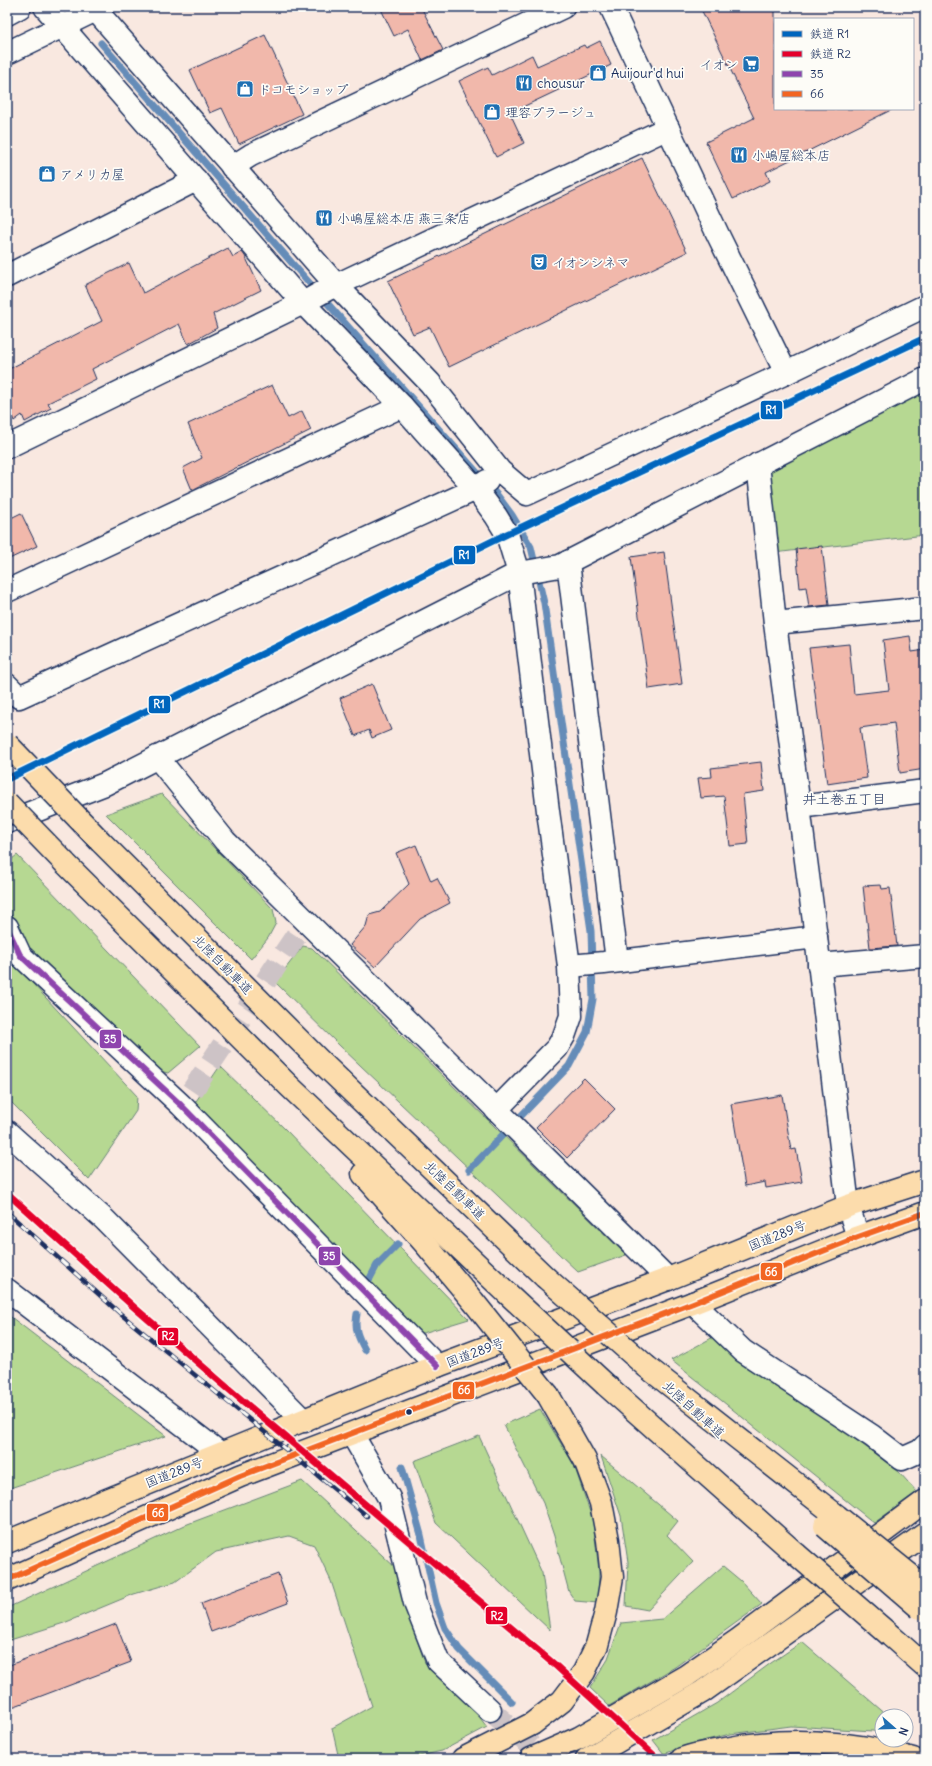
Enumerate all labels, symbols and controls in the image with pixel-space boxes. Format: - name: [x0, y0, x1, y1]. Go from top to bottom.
- legend: [774, 18, 914, 110]
- text: 鉄道 R1: [810, 26, 849, 41]
- text: 鉄道 R2: [810, 46, 851, 61]
- supermarket icon: イオン: [741, 54, 761, 74]
- place label: イオン: [700, 56, 738, 73]
- shop icon: Auijour'd hui: [588, 63, 608, 83]
- place label: Auijour'd hui: [611, 65, 684, 82]
- text: 35: [810, 66, 824, 81]
- restaurant icon: chousur: [514, 73, 534, 93]
- place label: chousur: [537, 75, 586, 92]
- shop icon: ドコモショップ: [235, 79, 255, 99]
- place label: ドコモショップ: [258, 81, 348, 98]
- text: 66: [810, 86, 824, 101]
- shop icon: 理容プラージュ: [482, 102, 502, 122]
- place label: 理容プラージュ: [505, 104, 596, 121]
- restaurant icon: 小嶋屋総本店: [729, 145, 749, 165]
- place label: 小嶋屋総本店: [752, 147, 830, 164]
- shop icon: アメリカ屋: [37, 164, 57, 184]
- place label: アメリカ屋: [60, 166, 124, 183]
- restaurant icon: 小嶋屋総本店 燕三条店: [314, 208, 334, 228]
- place label: 小嶋屋総本店 燕三条店: [337, 210, 470, 227]
- theatre icon: イオンシネマ: [529, 252, 549, 272]
- place label: イオンシネマ: [552, 254, 629, 271]
- line badge: R1: [760, 400, 783, 420]
- text: R1: [765, 403, 777, 417]
- line badge: R1: [453, 545, 476, 565]
- text: R1: [458, 548, 470, 562]
- line badge: R1: [148, 695, 171, 714]
- text: R1: [153, 697, 165, 711]
- district label: 井土巻五丁目: [802, 790, 886, 808]
- street label: 北陸自動車道: [189, 931, 256, 998]
- line badge: 35: [99, 1029, 122, 1049]
- text: 35: [104, 1032, 116, 1046]
- street label: 北陸自動車道: [421, 1157, 489, 1224]
- street label: 国道289号: [746, 1216, 809, 1255]
- line badge: 35: [318, 1246, 341, 1266]
- text: 35: [323, 1249, 335, 1263]
- line badge: 66: [760, 1262, 783, 1281]
- text: 66: [765, 1265, 777, 1279]
- line badge: R2: [157, 1327, 179, 1346]
- text: R2: [161, 1329, 175, 1343]
- street label: 国道289号: [444, 1334, 507, 1371]
- street label: 北陸自動車道: [659, 1377, 728, 1442]
- line badge: 66: [452, 1381, 475, 1400]
- text: 66: [458, 1383, 470, 1397]
- unlabelled marker: [404, 1407, 414, 1417]
- street label: 国道289号: [143, 1453, 206, 1492]
- line badge: 66: [146, 1503, 169, 1522]
- text: 66: [152, 1506, 164, 1520]
- line badge: R2: [485, 1606, 508, 1625]
- text: R2: [490, 1609, 504, 1623]
- north arrow: [874, 1708, 914, 1748]
- text: N: [896, 1725, 911, 1737]

